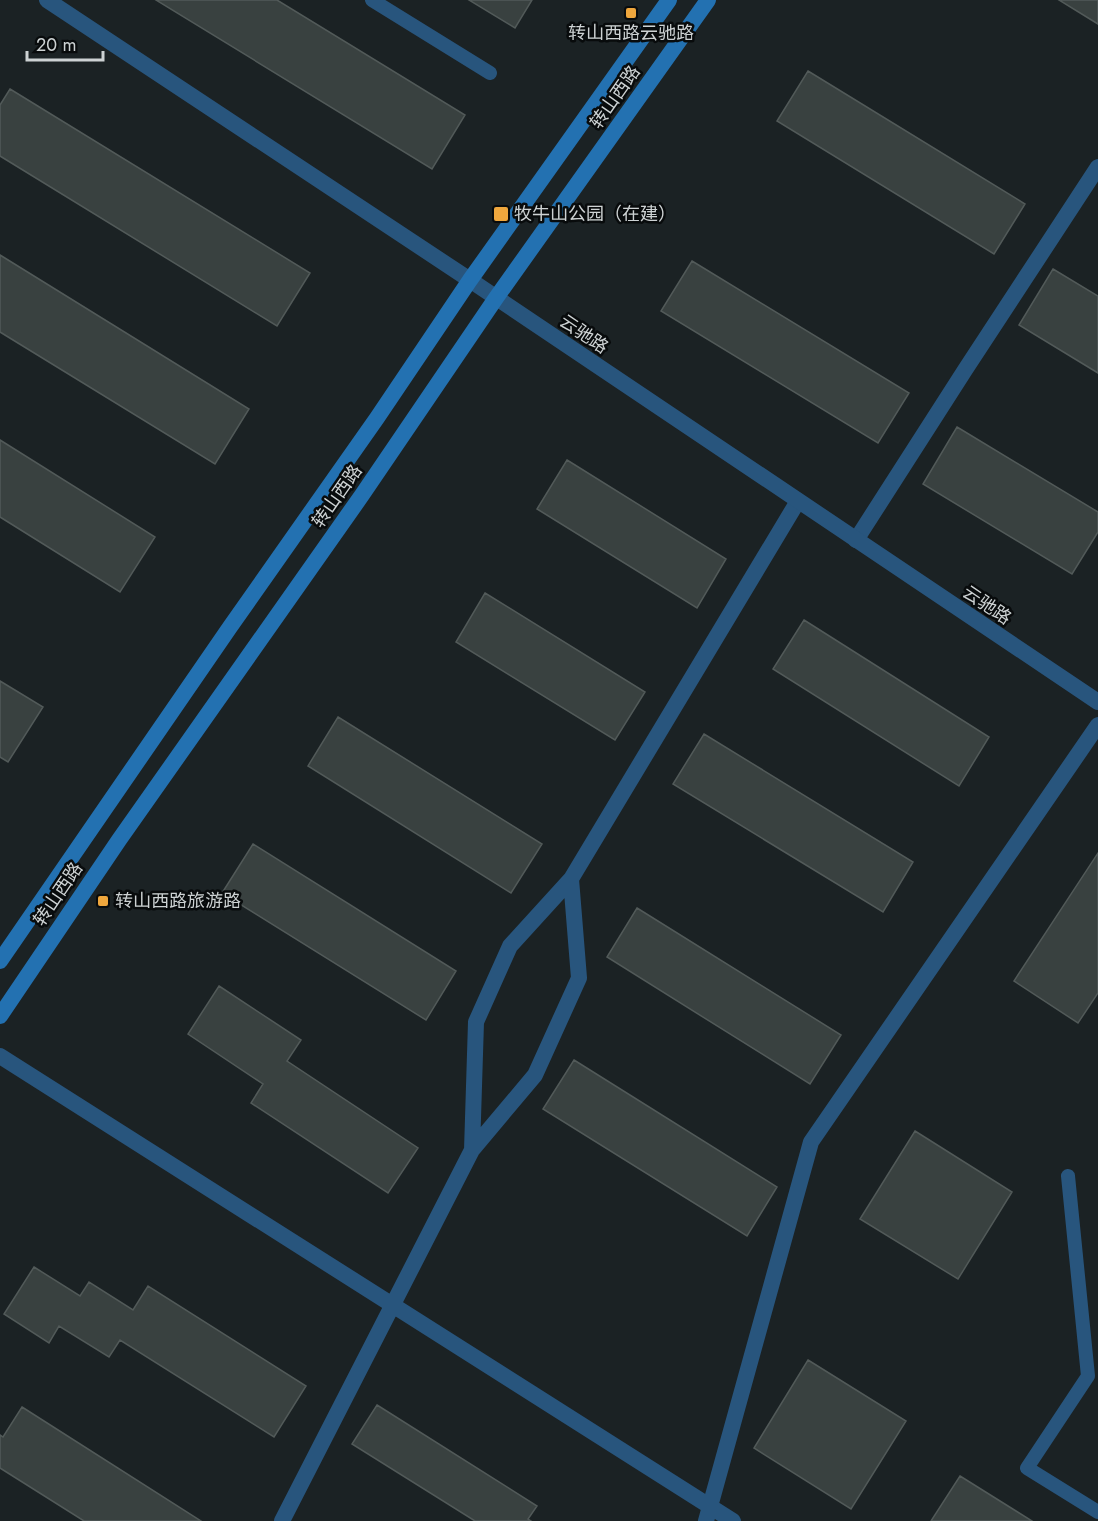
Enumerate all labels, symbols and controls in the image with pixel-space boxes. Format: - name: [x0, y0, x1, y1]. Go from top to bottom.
- marker: 转山西路云驰路: [624, 6, 638, 20]
- place label: 转山西路云驰路: [568, 20, 694, 46]
- scale bar: [27, 24, 104, 62]
- text: 20 m: [36, 32, 76, 58]
- street label: 转山西路: [584, 60, 646, 134]
- place label: 牧牛山公园（在建）: [514, 201, 676, 227]
- marker: 牧牛山公园（在建）: [492, 205, 510, 223]
- street label: 云驰路: [554, 308, 614, 360]
- street label: 转山西路: [306, 459, 368, 533]
- street label: 云驰路: [957, 579, 1017, 631]
- street label: 转山西路: [27, 857, 89, 931]
- place label: 转山西路旅游路: [115, 888, 241, 914]
- marker: 转山西路旅游路: [96, 894, 110, 908]

